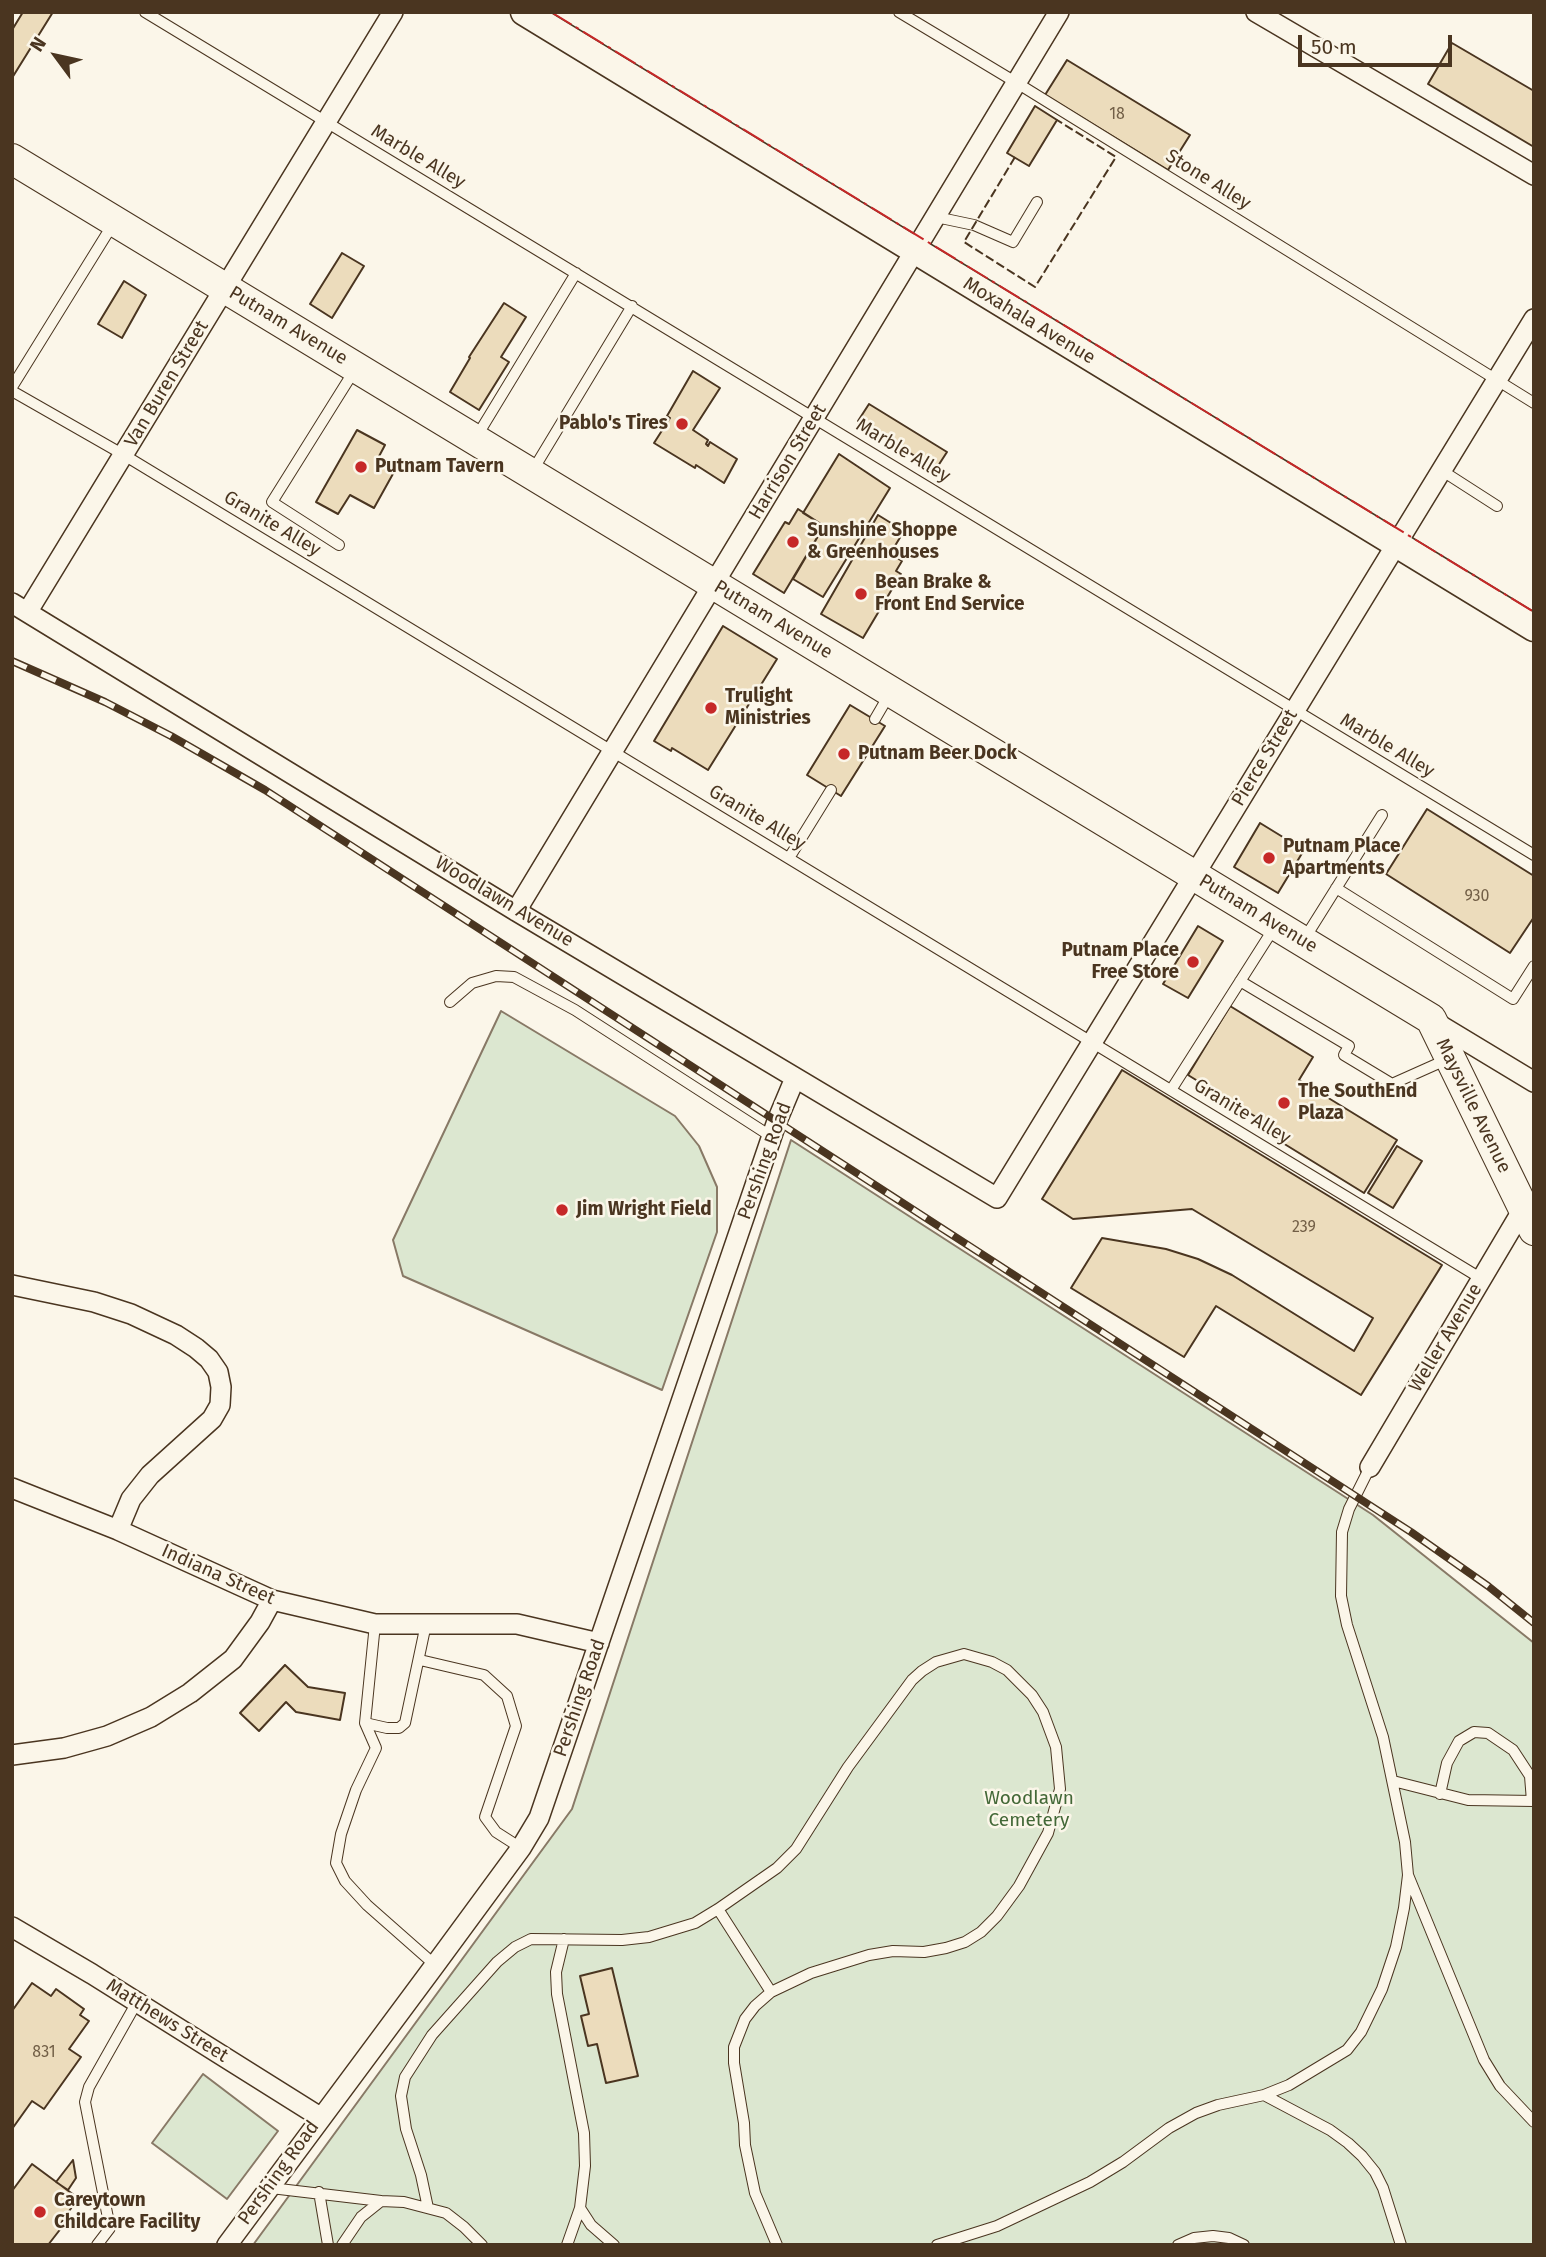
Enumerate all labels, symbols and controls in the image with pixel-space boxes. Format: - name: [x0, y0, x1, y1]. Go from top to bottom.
- north arrow: [21, 21, 91, 91]
- scale bar: [1301, 21, 1455, 65]
- text: N: [25, 33, 51, 56]
- text: 50 m: [1311, 34, 1357, 60]
- house number: 18: [1109, 105, 1125, 125]
- street label: Marble Alley: [367, 120, 469, 194]
- street label: Stone Alley: [1161, 145, 1255, 215]
- street label: Moxahala Avenue: [959, 273, 1099, 369]
- street label: Putnam Avenue: [225, 282, 351, 370]
- street label: Van Buren Street: [120, 317, 214, 451]
- street label: Harrison Street: [745, 400, 831, 524]
- place label: Pablo's Tires: [559, 413, 668, 435]
- street label: Marble Alley: [852, 414, 954, 488]
- marker: Pablo's Tires: [674, 416, 690, 432]
- place label: Putnam Tavern: [375, 456, 504, 478]
- marker: Putnam Tavern: [353, 459, 369, 475]
- street label: Granite Alley: [219, 486, 325, 562]
- place label: Sunshine Shoppe & Greenhouses: [807, 520, 957, 564]
- marker: Sunshine Shoppe & Greenhouses: [785, 534, 801, 550]
- place label: Bean Brake & Front End Service: [875, 572, 1024, 616]
- street label: Putnam Avenue: [710, 576, 836, 664]
- marker: Bean Brake & Front End Service: [853, 586, 869, 602]
- place label: Trulight Ministries: [725, 686, 811, 730]
- marker: Trulight Ministries: [703, 700, 719, 716]
- street label: Pierce Street: [1227, 705, 1303, 811]
- street label: Marble Alley: [1336, 709, 1438, 783]
- place label: Putnam Beer Dock: [858, 743, 1017, 765]
- marker: Putnam Beer Dock: [836, 746, 852, 762]
- street label: Granite Alley: [704, 780, 810, 856]
- place label: Putnam Place Apartments: [1283, 836, 1400, 880]
- marker: Putnam Place Apartments: [1261, 850, 1277, 866]
- street label: Woodlawn Avenue: [431, 852, 577, 952]
- street label: Putnam Avenue: [1195, 870, 1321, 958]
- house number: 930: [1465, 887, 1489, 907]
- place label: Putnam Place Free Store: [1062, 940, 1179, 984]
- marker: Putnam Place Free Store: [1185, 954, 1201, 970]
- street label: Maysville Avenue: [1431, 1035, 1515, 1177]
- street label: Granite Alley: [1189, 1074, 1295, 1150]
- place label: The SouthEnd Plaza: [1298, 1081, 1418, 1125]
- marker: The SouthEnd Plaza: [1276, 1095, 1292, 1111]
- street label: Pershing Road: [733, 1099, 797, 1223]
- place label: Jim Wright Field: [576, 1199, 712, 1221]
- marker: Jim Wright Field: [554, 1202, 570, 1218]
- house number: 239: [1292, 1218, 1316, 1238]
- street label: Weller Avenue: [1405, 1280, 1487, 1396]
- street label: Indiana Street: [158, 1540, 278, 1610]
- street label: Pershing Road: [549, 1636, 611, 1760]
- park label: Woodlawn Cemetery: [984, 1788, 1074, 1832]
- street label: Matthews Street: [102, 1974, 232, 2068]
- house number: 831: [32, 2043, 56, 2063]
- street label: Pershing Road: [234, 2117, 324, 2229]
- place label: Careytown Childcare Facility: [54, 2190, 200, 2234]
- marker: Careytown Childcare Facility: [32, 2204, 48, 2220]

